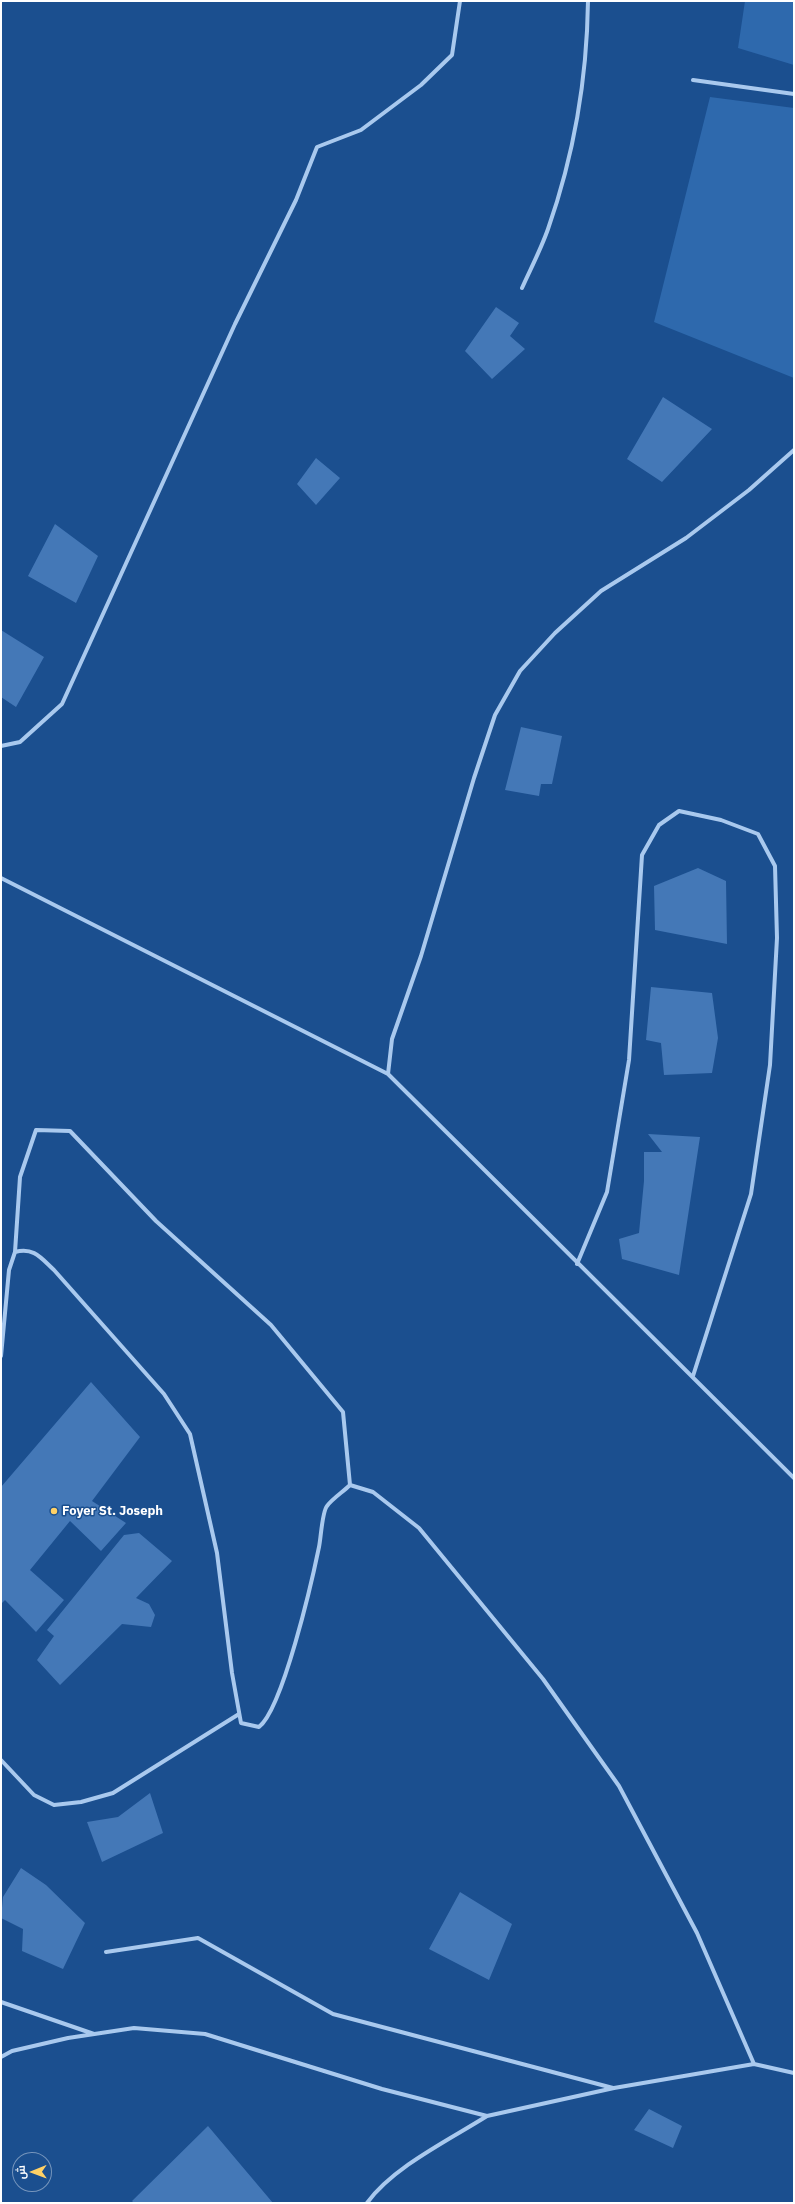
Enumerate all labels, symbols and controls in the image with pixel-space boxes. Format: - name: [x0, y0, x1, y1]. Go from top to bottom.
- place label: Foyer St. Joseph: [62, 1503, 163, 1519]
- marker: Foyer St. Joseph: [49, 1506, 59, 1516]
- north arrow: [12, 2152, 52, 2192]
- text: ش: [14, 2165, 28, 2179]

